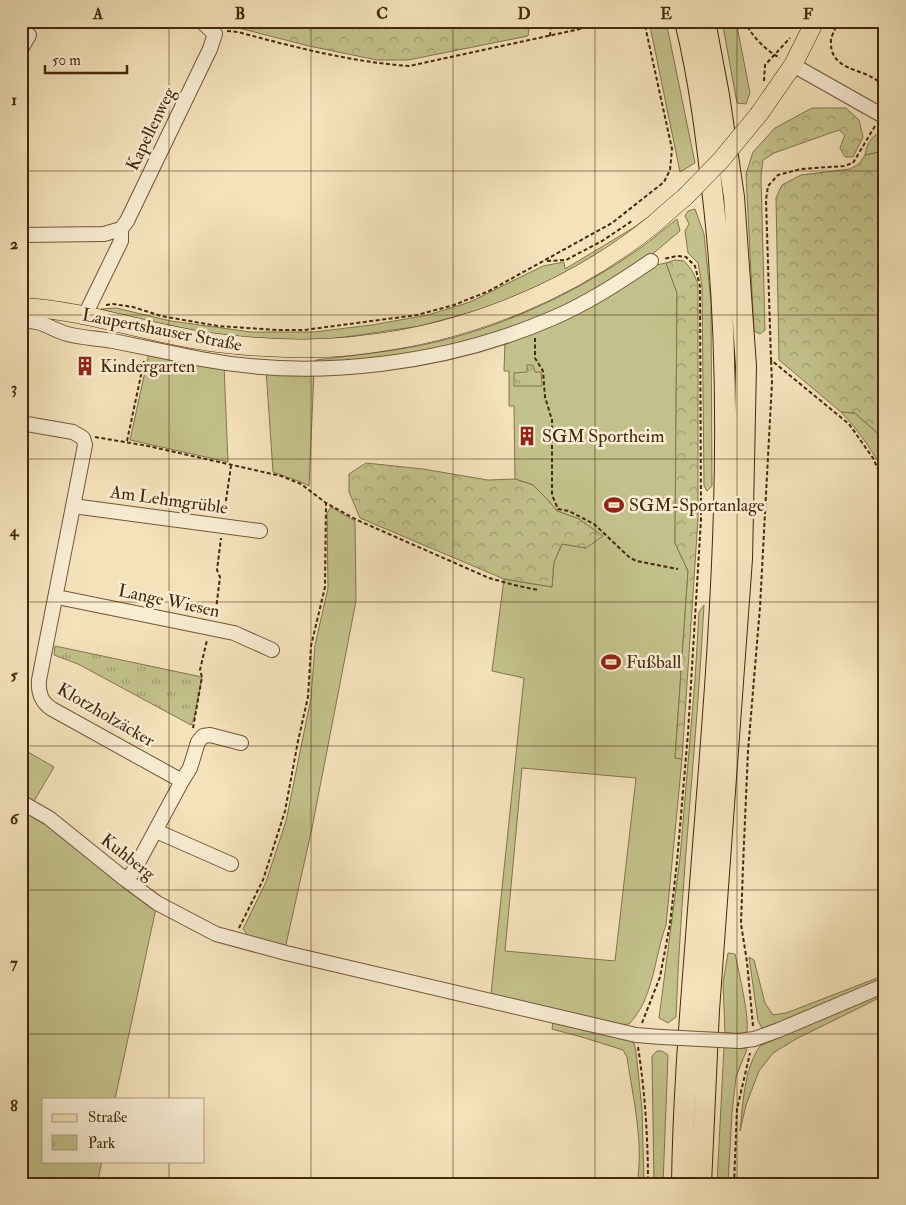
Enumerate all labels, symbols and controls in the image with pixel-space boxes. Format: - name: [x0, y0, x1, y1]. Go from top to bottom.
- text: A: [92, 4, 104, 24]
- text: B: [235, 4, 245, 24]
- text: C: [376, 4, 388, 24]
- text: D: [517, 4, 531, 24]
- text: E: [660, 4, 672, 24]
- text: F: [803, 4, 813, 24]
- scale bar: [45, 42, 128, 74]
- text: 50 m: [52, 51, 81, 70]
- street label: Kapellenweg: [121, 83, 181, 174]
- text: 1: [11, 90, 17, 110]
- text: 2: [10, 234, 18, 254]
- street label: Laupertshauser Straße: [80, 303, 244, 357]
- building icon: Kindergarten: [74, 355, 96, 377]
- place label: Kindergarten: [100, 355, 195, 378]
- text: 3: [11, 378, 17, 398]
- building icon: SGM Sportheim: [516, 425, 538, 447]
- place label: SGM Sportheim: [542, 425, 664, 448]
- street label: Am Lehmgrüble: [108, 480, 230, 520]
- sports icon: SGM-Sportanlage: [603, 494, 625, 516]
- place label: SGM-Sportanlage: [629, 494, 765, 517]
- text: 4: [9, 521, 20, 541]
- street label: Lange Wiesen: [116, 579, 222, 623]
- sports icon: Fußball: [600, 651, 622, 673]
- place label: Fußball: [626, 651, 682, 674]
- text: 5: [10, 665, 18, 685]
- street label: Klotzholzäcker: [53, 678, 159, 752]
- text: 6: [10, 809, 20, 829]
- street label: Kuhberg: [96, 829, 161, 886]
- text: 7: [10, 953, 18, 973]
- text: 8: [10, 1096, 18, 1116]
- legend: [42, 1098, 205, 1162]
- text: Straße: [88, 1108, 127, 1127]
- text: Park: [88, 1134, 115, 1153]

